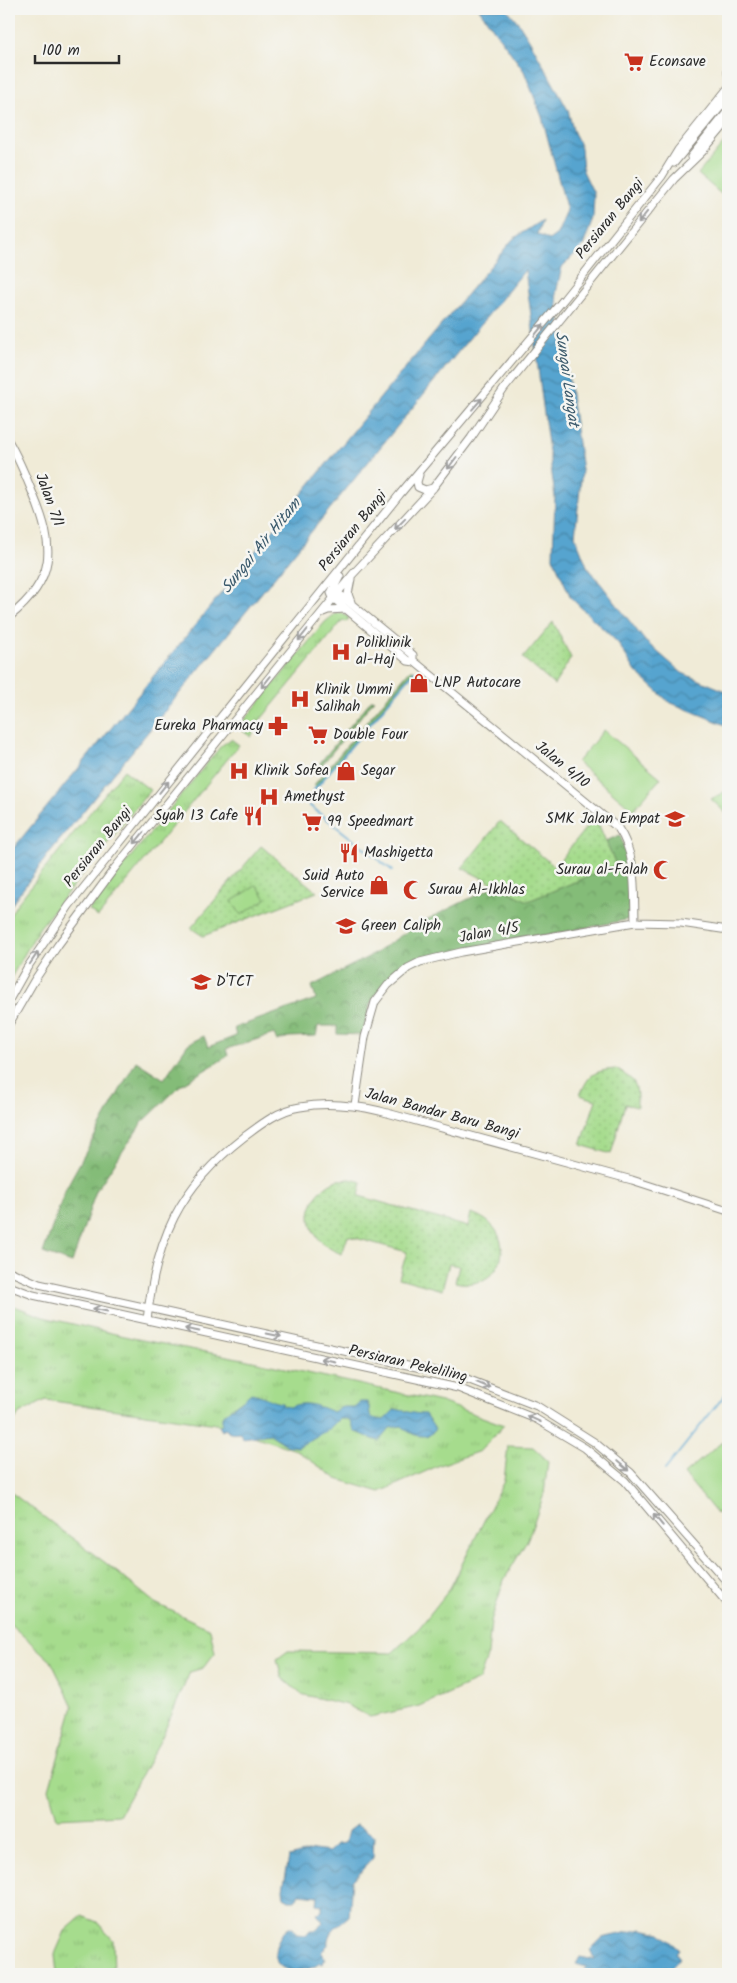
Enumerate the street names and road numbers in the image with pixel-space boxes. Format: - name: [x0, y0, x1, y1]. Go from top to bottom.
- street label: Persiaran Bangi: [570, 172, 651, 265]
- street label: Jalan 7/1: [28, 470, 70, 531]
- street label: Persiaran Bangi: [313, 484, 394, 577]
- street label: Jalan 4/10: [529, 735, 595, 795]
- street label: Persiaran Bangi: [58, 800, 139, 893]
- street label: Jalan 4/5: [457, 916, 522, 950]
- street label: Jalan Bandar Baru Bangi: [362, 1082, 523, 1147]
- street label: Persiaran Pekeliling: [346, 1339, 470, 1389]

